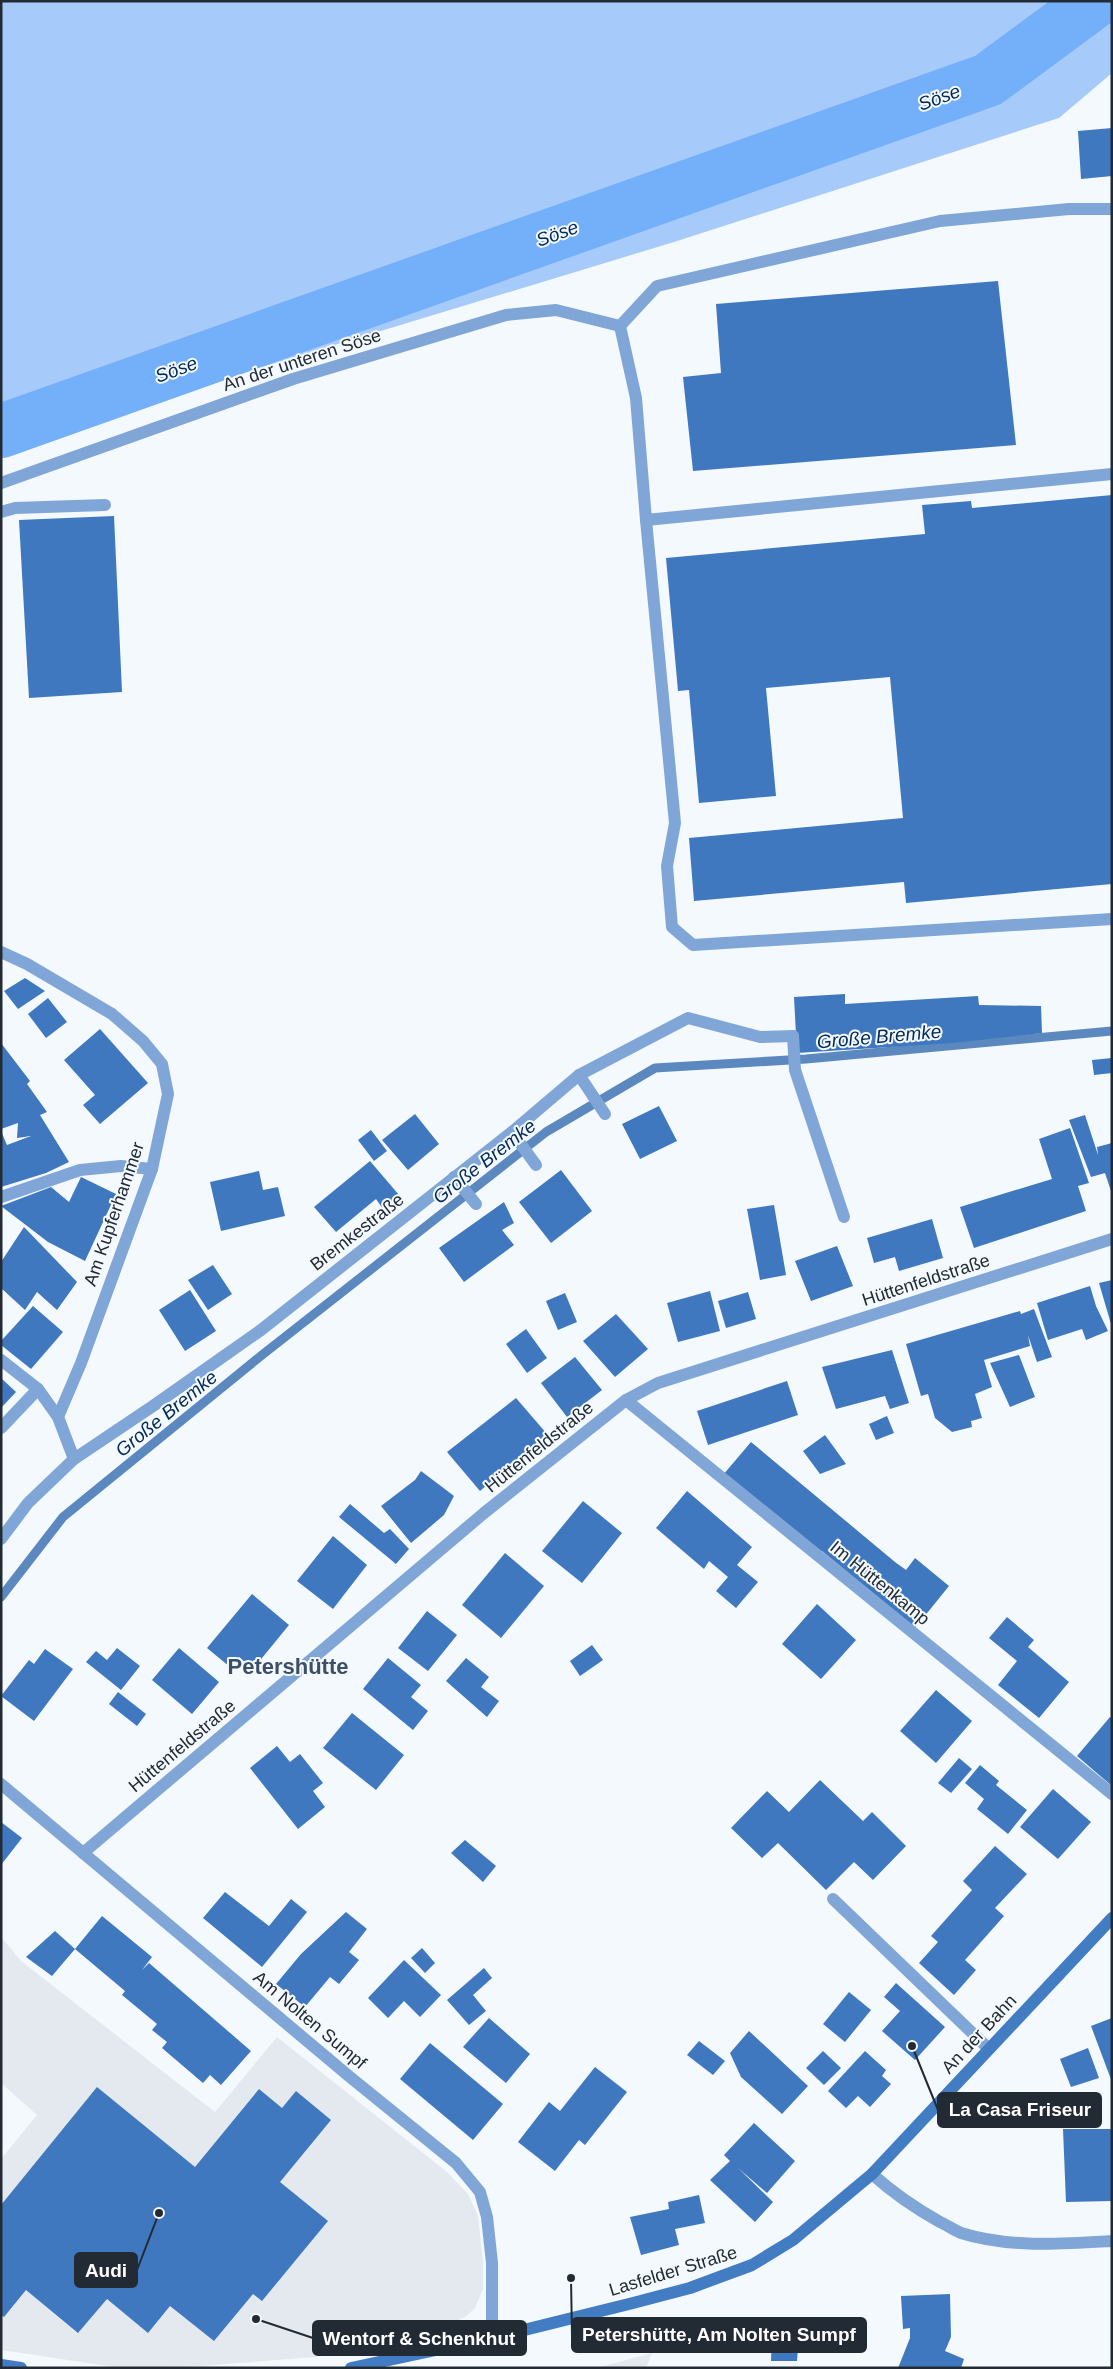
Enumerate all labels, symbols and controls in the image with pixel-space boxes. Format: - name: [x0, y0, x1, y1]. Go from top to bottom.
- water label: Söse: [915, 80, 963, 115]
- water label: Söse: [533, 216, 581, 251]
- street label: An der unteren Söse: [220, 325, 384, 395]
- water label: Söse: [152, 352, 200, 387]
- water label: Große Bremke: [816, 1021, 942, 1052]
- water label: Große Bremke: [429, 1115, 540, 1208]
- street label: Am Kupferhammer: [80, 1139, 148, 1289]
- street label: Bremkestraße: [306, 1189, 408, 1275]
- street label: Hüttenfeldstraße: [860, 1250, 992, 1310]
- water label: Große Bremke: [111, 1366, 221, 1461]
- street label: Hüttenfeldstraße: [481, 1397, 597, 1497]
- street label: Im Hüttenkamp: [826, 1537, 934, 1629]
- district label: Petershütte: [227, 1654, 349, 1679]
- street label: Hüttenfeldstraße: [125, 1696, 239, 1796]
- street label: Am Nolten Sumpf: [250, 1967, 371, 2074]
- street label: An der Bahn: [938, 1991, 1020, 2077]
- callout: La Casa Friseur: [938, 2093, 1101, 2127]
- text: La Casa Friseur: [949, 2099, 1092, 2120]
- street label: Lasfelder Straße: [606, 2242, 740, 2300]
- callout: Audi: [75, 2253, 137, 2287]
- text: Audi: [85, 2260, 127, 2281]
- callout: Petershütte, Am Nolten Sumpf: [572, 2318, 866, 2352]
- callout: Wentorf & Schenkhut: [313, 2321, 526, 2355]
- text: Petershütte, Am Nolten Sumpf: [582, 2324, 857, 2345]
- text: Wentorf & Schenkhut: [323, 2328, 516, 2349]

